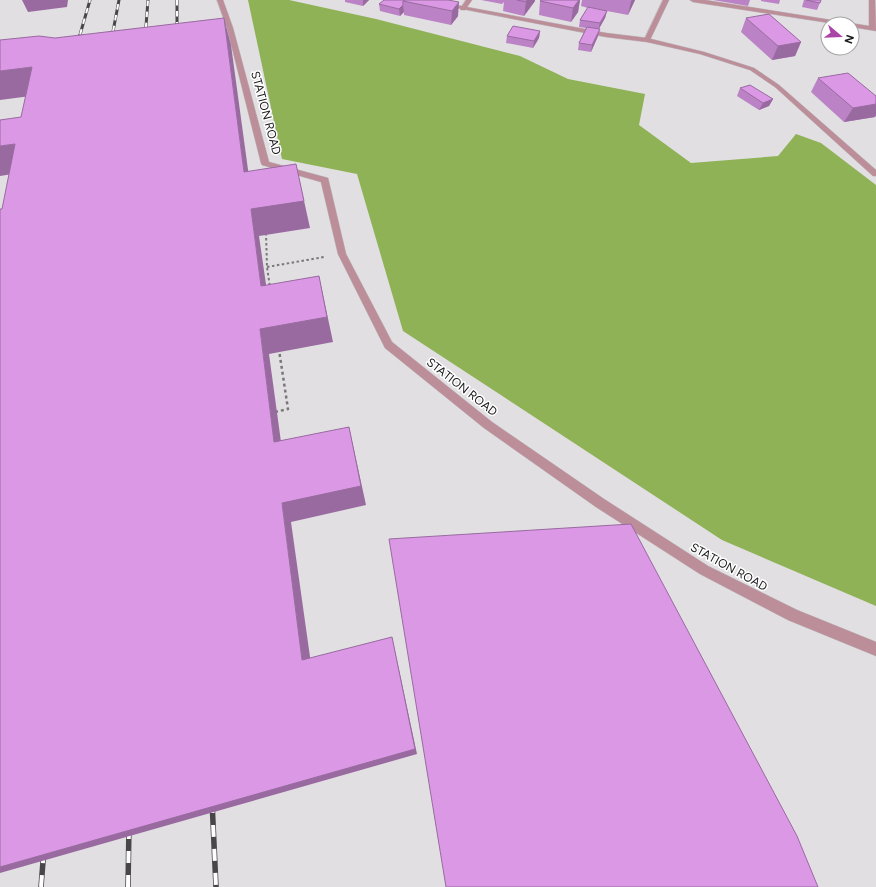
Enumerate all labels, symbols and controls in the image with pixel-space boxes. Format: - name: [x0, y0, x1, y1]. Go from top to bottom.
- north arrow: [820, 16, 860, 56]
- text: N: [841, 33, 857, 45]
- street label: STATION ROAD: [248, 70, 284, 156]
- street label: STATION ROAD: [424, 355, 500, 419]
- street label: STATION ROAD: [688, 540, 770, 594]

